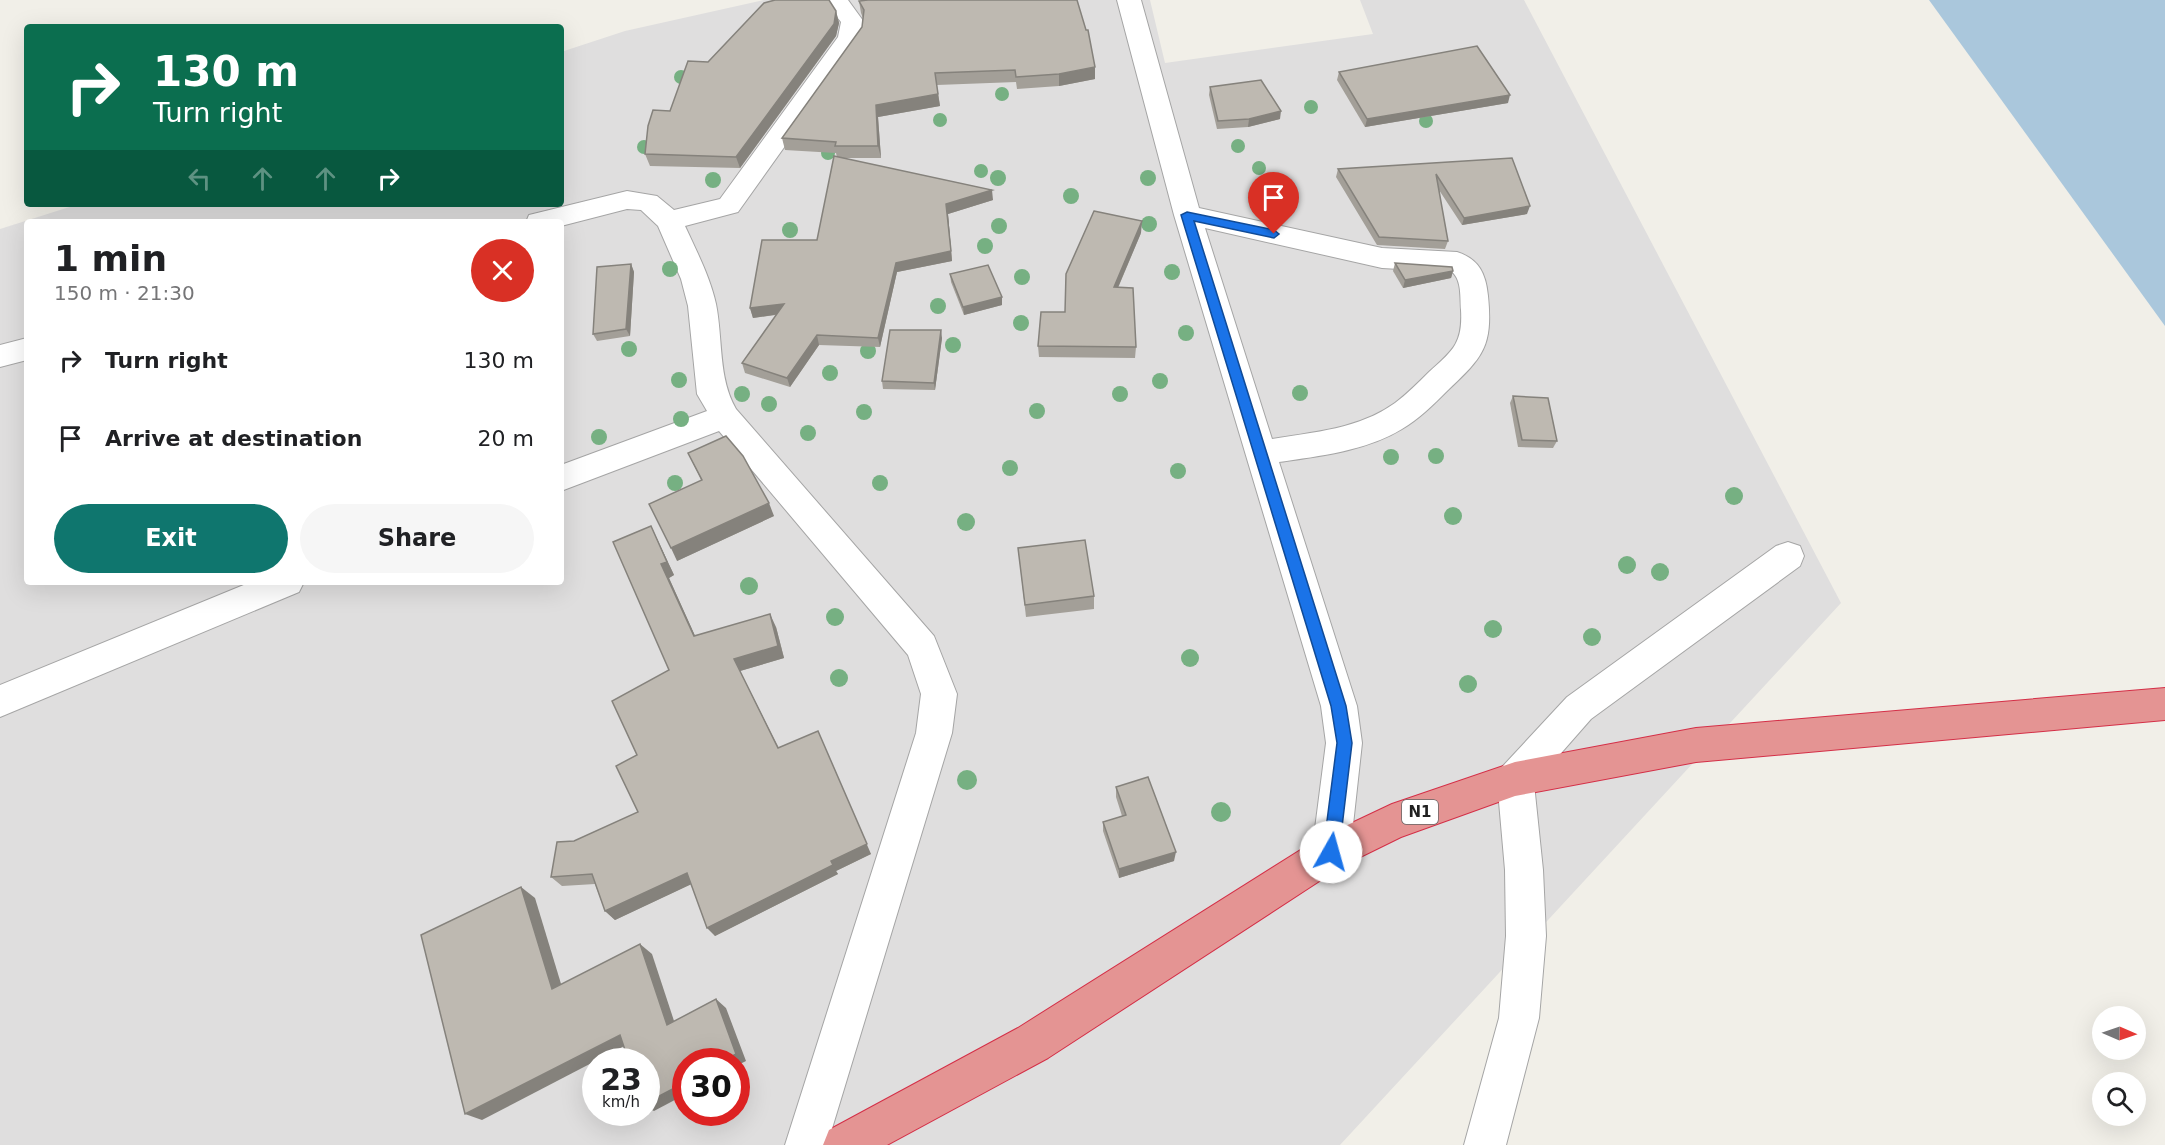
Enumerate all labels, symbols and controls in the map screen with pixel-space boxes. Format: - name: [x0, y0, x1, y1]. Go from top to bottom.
- text: 130 m: [153, 47, 299, 96]
- icon: right: [54, 48, 132, 126]
- text: Turn right: [153, 97, 282, 128]
- icon: left: [183, 162, 216, 195]
- icon: ahead: [246, 162, 279, 195]
- icon: ahead: [309, 162, 342, 195]
- icon: right: [372, 162, 405, 195]
- pin: [1248, 172, 1299, 234]
- icon: arrive: [1257, 181, 1290, 214]
- text: 1 min: [54, 238, 167, 279]
- button: close: [471, 239, 534, 302]
- text: 150 m · 21:30: [54, 281, 195, 305]
- icon: right: [54, 344, 87, 377]
- text: Turn right: [105, 348, 228, 373]
- text: 130 m: [464, 348, 534, 373]
- icon: arrive: [54, 422, 87, 455]
- text: Arrive at destination: [105, 426, 362, 451]
- text: 20 m: [478, 426, 534, 451]
- button: Exit: [54, 504, 288, 573]
- button: Share: [300, 504, 534, 573]
- road number: N1: [1402, 800, 1438, 824]
- position arrow: [1299, 820, 1363, 884]
- north arrow: [2092, 1006, 2146, 1060]
- map controls: [2092, 1006, 2146, 1126]
- speed limit sign: 30: [672, 1048, 750, 1126]
- text: 23: [600, 1062, 642, 1097]
- button: search: [2092, 1072, 2146, 1126]
- text: km/h: [602, 1093, 640, 1111]

